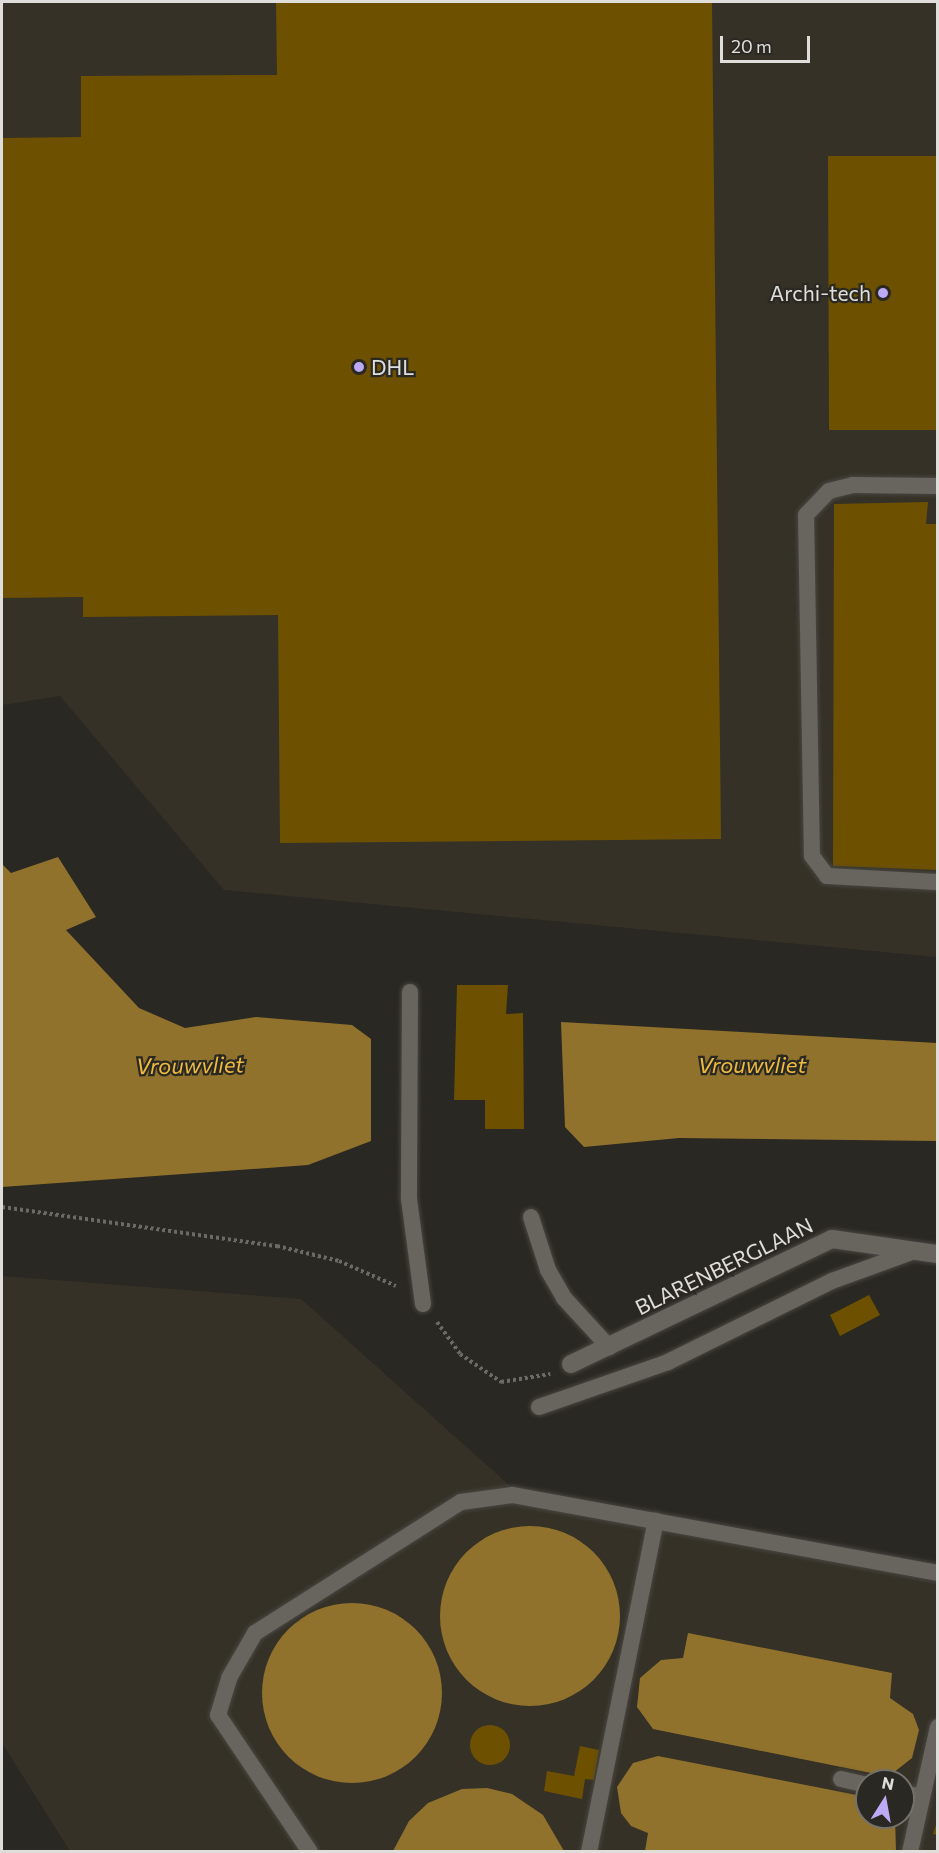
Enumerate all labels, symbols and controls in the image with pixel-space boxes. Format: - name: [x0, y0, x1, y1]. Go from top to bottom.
- scale bar: [723, 24, 813, 62]
- text: 20 m: [731, 35, 772, 57]
- place label: Archi-tech: [770, 280, 871, 306]
- marker: Archi-tech: [876, 286, 890, 300]
- place label: DHL: [371, 354, 414, 380]
- marker: DHL: [352, 360, 366, 374]
- water label: Vrouwvliet: [136, 1051, 244, 1079]
- water label: Vrouwvliet: [698, 1052, 806, 1078]
- street label: BLARENBERGLAAN: [631, 1212, 817, 1320]
- north arrow: [855, 1769, 915, 1829]
- text: N: [880, 1772, 896, 1793]

